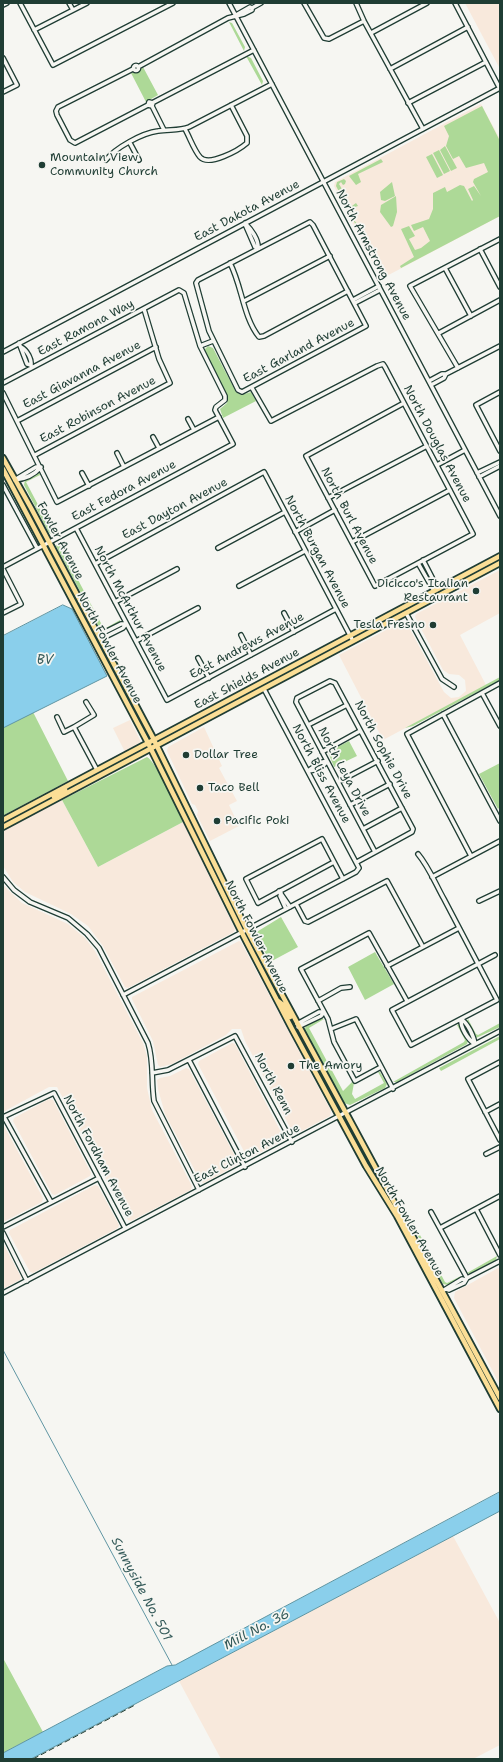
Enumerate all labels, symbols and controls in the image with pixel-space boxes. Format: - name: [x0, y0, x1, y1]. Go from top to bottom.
- place label: Mountain View Community Church: [50, 151, 158, 179]
- marker: Mountain View Community Church: [37, 160, 47, 170]
- street label: East Dakota Avenue: [192, 177, 302, 245]
- street label: North Armstrong Avenue: [332, 187, 414, 323]
- street label: East Ramona Way: [35, 297, 137, 359]
- street label: East Garland Avenue: [241, 316, 357, 386]
- street label: East Giavanna Avenue: [21, 338, 143, 412]
- street label: East Robinson Avenue: [38, 373, 158, 447]
- street label: North Douglas Avenue: [400, 383, 474, 505]
- street label: East Fedora Avenue: [69, 457, 179, 525]
- street label: North Burl Avenue: [317, 465, 381, 567]
- street label: East Dayton Avenue: [120, 475, 230, 543]
- street label: North Burgan Avenue: [281, 493, 353, 611]
- street label: Fowler Avenue: [33, 500, 87, 582]
- street label: North McArthur Avenue: [91, 544, 169, 674]
- place label: Dicicco's Italian Restaurant: [377, 577, 468, 605]
- marker: Dicicco's Italian Restaurant: [471, 586, 481, 596]
- street label: North Fowler Avenue: [74, 590, 144, 706]
- street label: East Andrews Avenue: [187, 610, 307, 682]
- place label: Tesla Fresno: [353, 618, 425, 632]
- marker: Tesla Fresno: [428, 620, 438, 630]
- street label: East Shields Avenue: [192, 645, 302, 713]
- water label: BV: [37, 653, 53, 669]
- street label: North Sophie Drive: [351, 698, 415, 802]
- street label: North Bliss Avenue: [289, 722, 353, 826]
- street label: North Leya Drive: [314, 725, 374, 819]
- place label: Dollar Tree: [194, 748, 258, 762]
- marker: Dollar Tree: [181, 750, 191, 760]
- place label: Taco Bell: [208, 781, 259, 795]
- marker: Taco Bell: [195, 783, 205, 793]
- place label: Pacific Poki: [225, 814, 289, 828]
- marker: Pacific Poki: [212, 816, 222, 826]
- street label: North Fowler Avenue: [221, 878, 291, 996]
- street label: North Renn: [251, 1051, 295, 1117]
- place label: The Amory: [299, 1059, 362, 1073]
- marker: The Amory: [286, 1061, 296, 1071]
- street label: North Fordham Avenue: [60, 1093, 136, 1219]
- street label: East Clinton Avenue: [192, 1121, 302, 1187]
- street label: North Fowler Avenue: [372, 1165, 446, 1279]
- water label: Sunnyside No. 501: [107, 1535, 175, 1643]
- water label: Mill No. 36: [222, 1606, 292, 1654]

